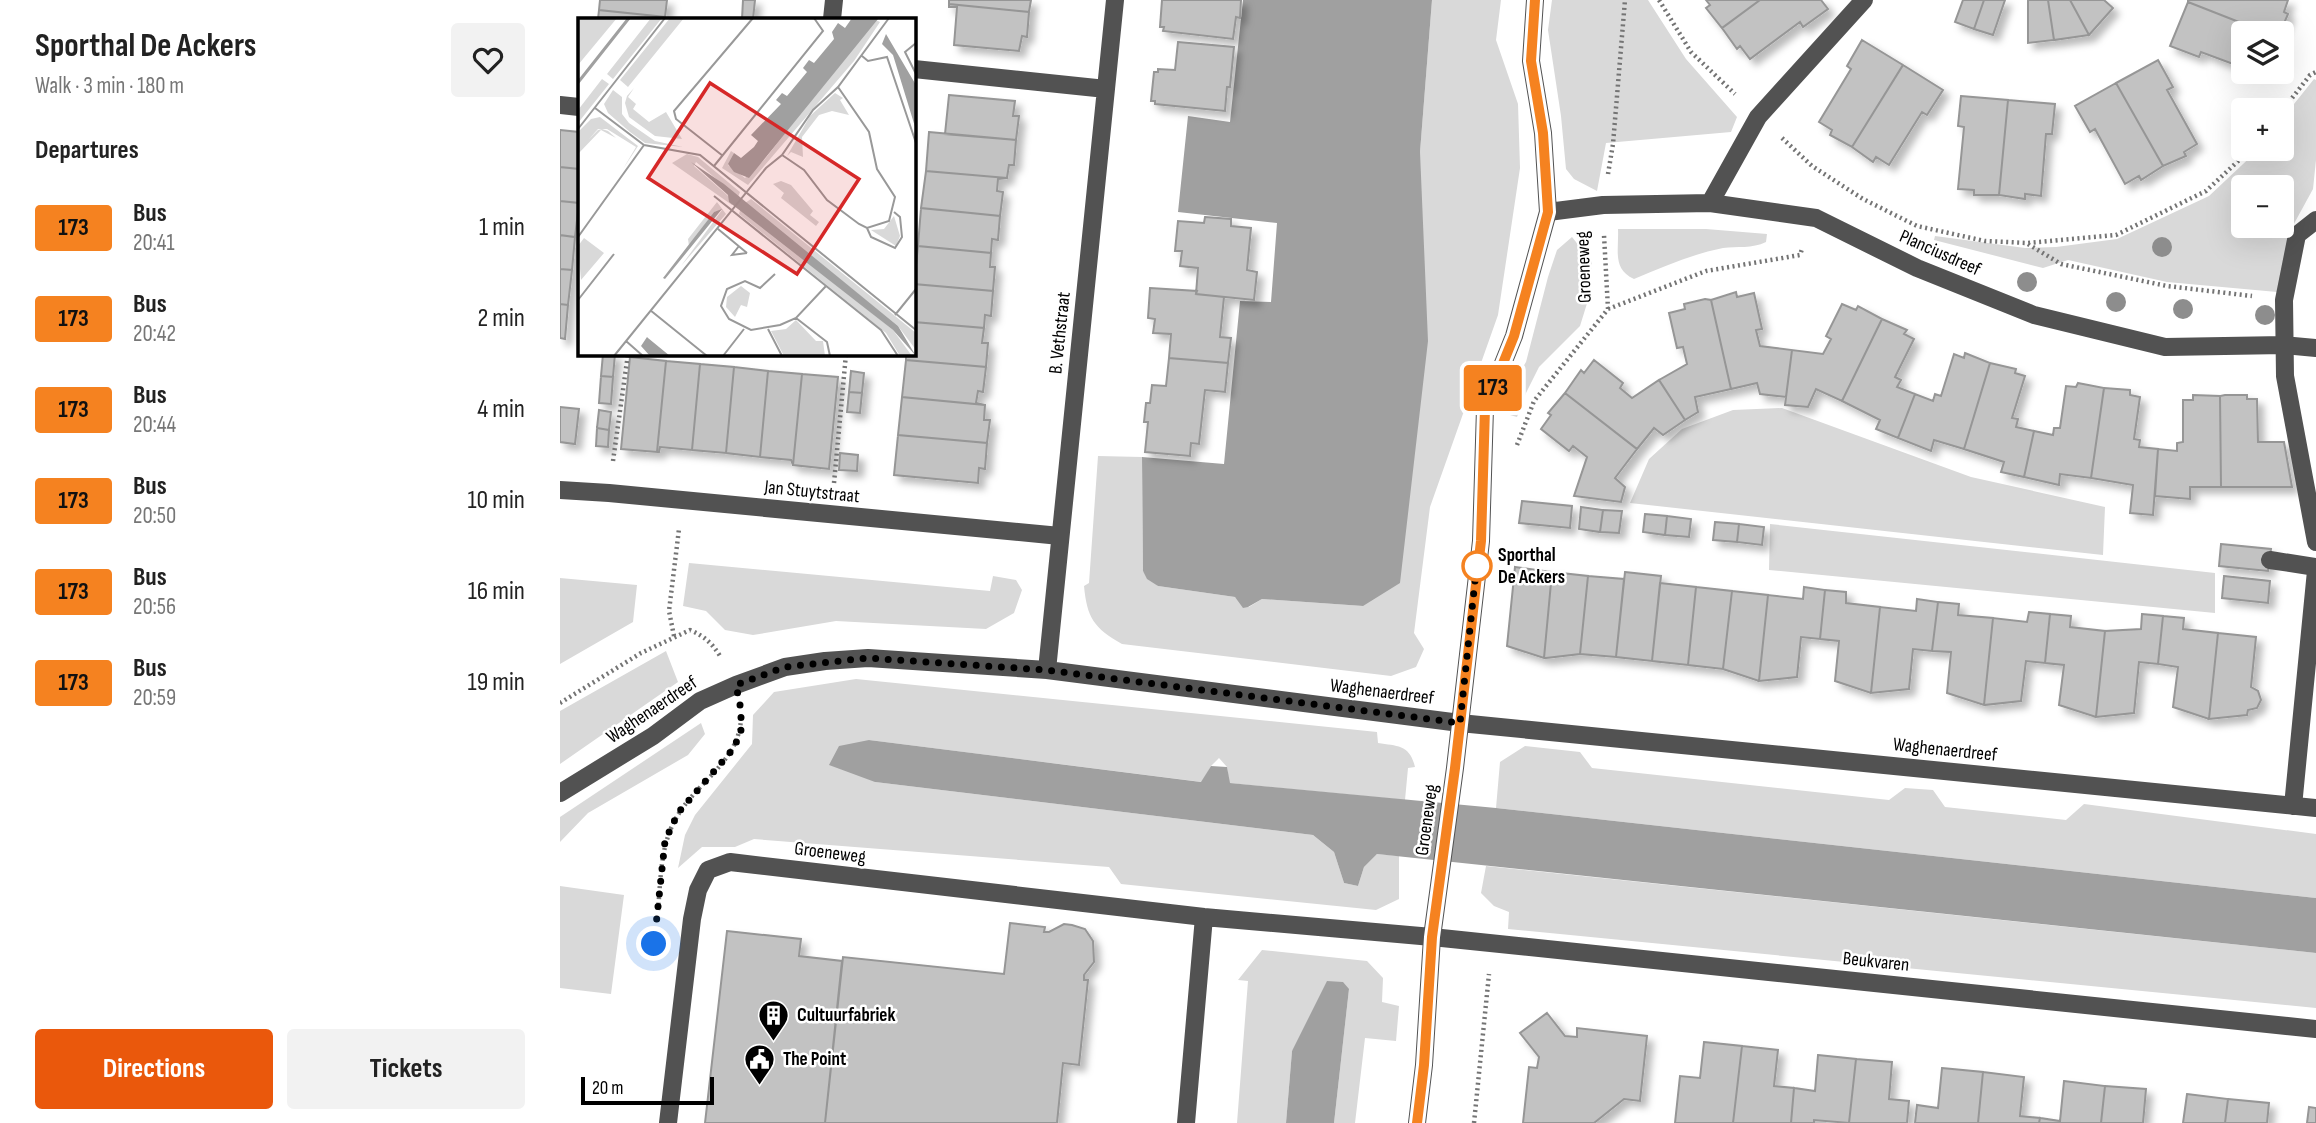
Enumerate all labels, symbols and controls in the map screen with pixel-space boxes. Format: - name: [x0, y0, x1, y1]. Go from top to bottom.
- inset map: [578, 18, 915, 355]
- map controls: [2231, 21, 2294, 238]
- button: layers: [2231, 21, 2294, 84]
- button: heart: [451, 23, 525, 97]
- text: Sporthal De Ackers: [35, 26, 257, 66]
- text: Walk · 3 min · 180 m: [35, 72, 184, 100]
- button: +: [2231, 98, 2294, 161]
- text: Departures: [35, 135, 139, 166]
- button: −: [2231, 175, 2294, 238]
- text: Bus: [133, 198, 167, 229]
- text: 1 min: [479, 212, 525, 243]
- text: 173: [58, 213, 89, 242]
- street label: Planciusdreef: [1896, 225, 1985, 281]
- text: 20:41: [133, 229, 175, 257]
- street label: Groeneweg: [1571, 230, 1597, 303]
- text: Bus: [133, 289, 167, 320]
- street label: B. Vethstraat: [1044, 291, 1076, 375]
- text: 2 min: [477, 303, 525, 334]
- text: 173: [58, 304, 89, 333]
- text: 20:42: [133, 320, 176, 348]
- line badge: 173: [1453, 365, 1533, 411]
- text: 173: [1478, 373, 1508, 402]
- text: Bus: [133, 380, 167, 411]
- text: 4 min: [477, 394, 525, 425]
- text: 173: [58, 395, 89, 424]
- text: 20:44: [133, 411, 176, 439]
- text: Bus: [133, 471, 167, 502]
- street label: Jan Stuytstraat: [762, 475, 861, 508]
- text: 10 min: [468, 485, 525, 516]
- text: 173: [58, 486, 89, 515]
- text: 20:50: [133, 502, 176, 530]
- place label: Sporthal De Ackers: [1498, 544, 1565, 589]
- marker: Sporthal De Ackers: [1462, 551, 1492, 581]
- text: Bus: [133, 562, 167, 593]
- text: 16 min: [468, 576, 525, 607]
- text: 173: [58, 577, 89, 606]
- text: 20:56: [133, 593, 176, 621]
- text: Bus: [133, 653, 167, 684]
- text: 19 min: [468, 667, 525, 698]
- text: 173: [58, 668, 89, 697]
- street label: Waghenaerdreef: [602, 671, 702, 749]
- street label: Waghenaerdreef: [1329, 674, 1436, 710]
- text: 20:59: [133, 684, 176, 712]
- street label: Waghenaerdreef: [1892, 733, 1999, 767]
- street label: Groeneweg: [1411, 782, 1443, 857]
- street label: Groeneweg: [793, 837, 867, 869]
- your location: [636, 926, 671, 961]
- street label: Beukvaren: [1842, 947, 1910, 977]
- building icon: Cultuurfabriek: [757, 998, 791, 1042]
- place label: Cultuurfabriek: [797, 1004, 896, 1027]
- button: Directions: [35, 1029, 273, 1109]
- button: Tickets: [287, 1029, 525, 1109]
- public building icon: The Point: [743, 1042, 777, 1086]
- place label: The Point: [783, 1048, 846, 1071]
- scale bar: [581, 1074, 714, 1106]
- text: 20 m: [592, 1077, 624, 1100]

